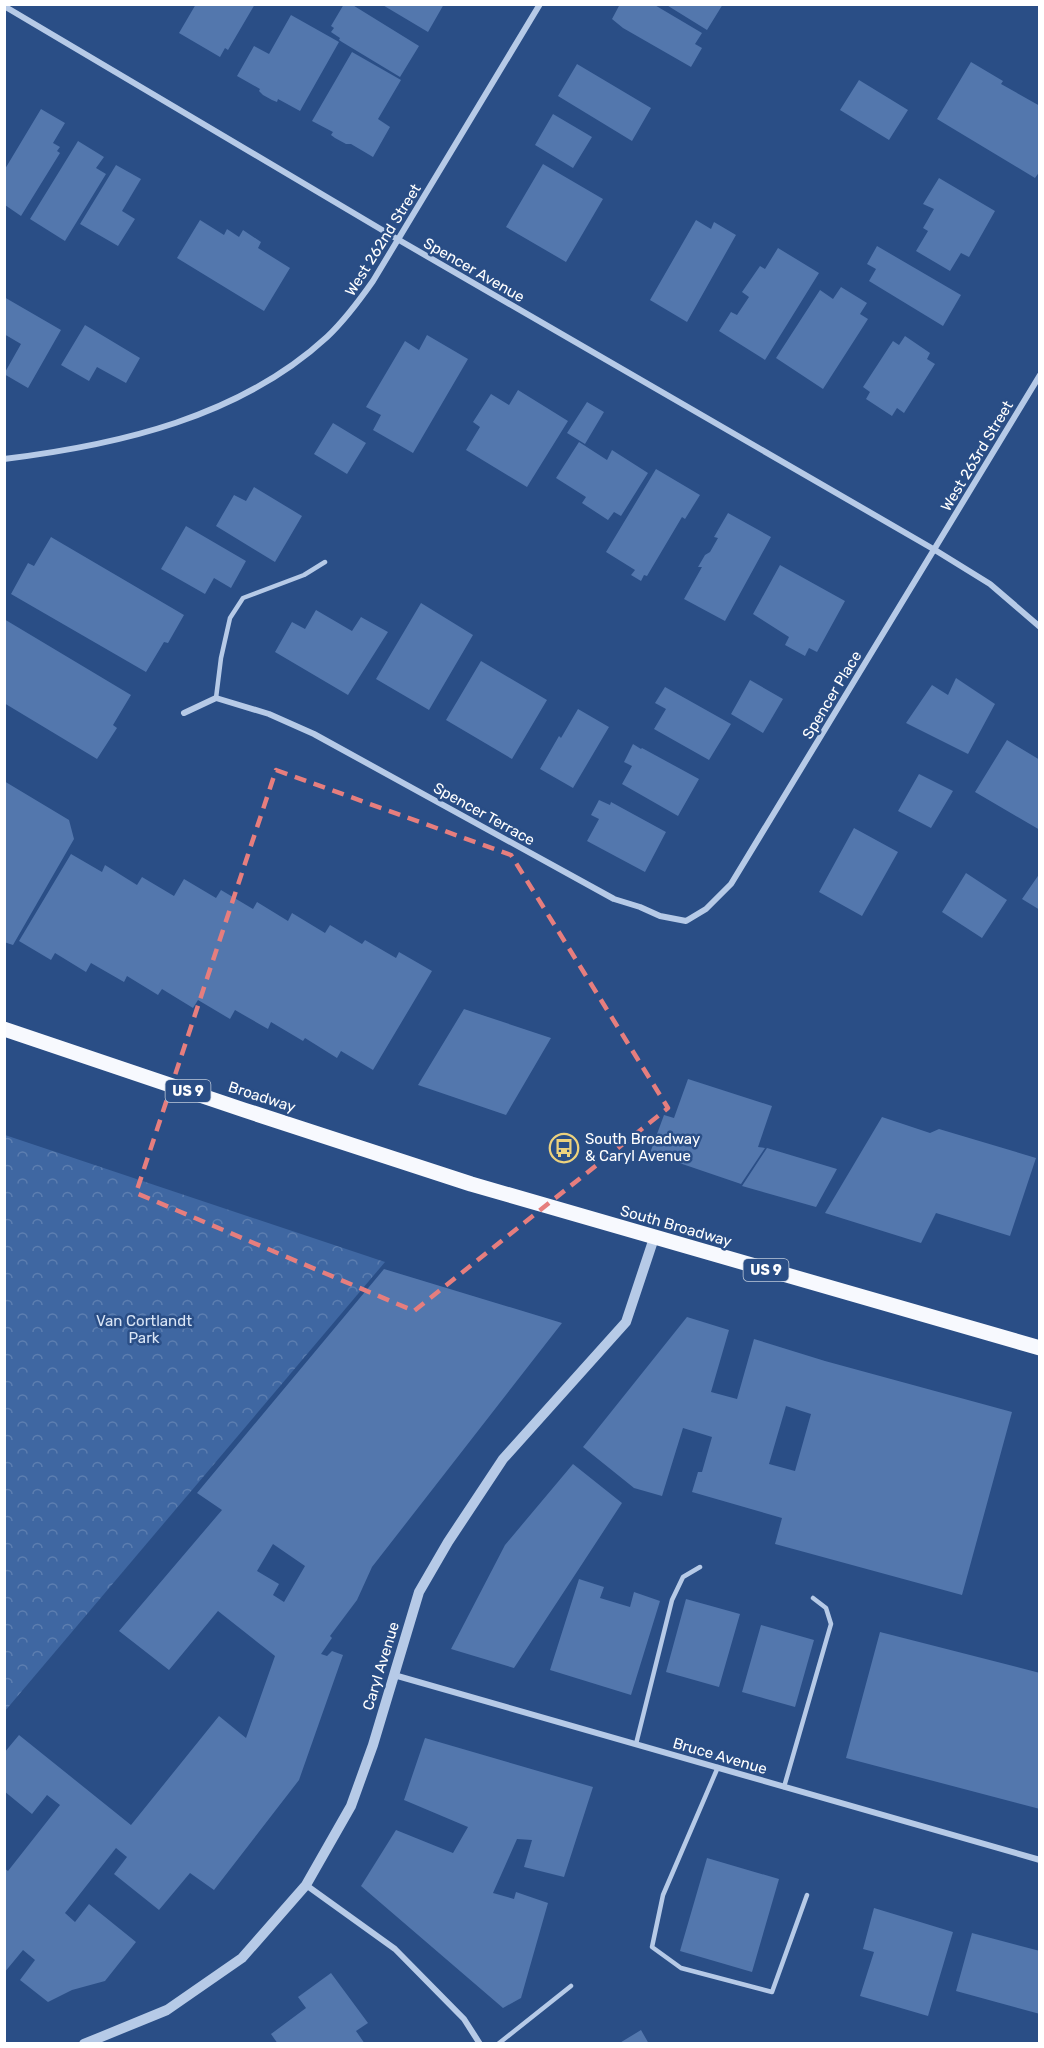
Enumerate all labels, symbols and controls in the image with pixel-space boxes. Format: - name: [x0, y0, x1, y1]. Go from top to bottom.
- street label: West 262nd Street: [341, 180, 425, 299]
- street label: Spencer Avenue: [420, 234, 528, 306]
- street label: West 263rd Street: [937, 397, 1017, 514]
- street label: Spencer Place: [799, 648, 865, 742]
- street label: Spencer Terrace: [430, 779, 538, 849]
- street label: Broadway: [226, 1078, 298, 1116]
- road number: US 9: [166, 1080, 210, 1102]
- place label: South Broadway & Caryl Avenue: [585, 1130, 700, 1165]
- bus stop icon: South Broadway & Caryl Avenue: [548, 1132, 580, 1164]
- street label: South Broadway: [618, 1201, 734, 1251]
- road number: US 9: [744, 1259, 789, 1281]
- park label: Van Cortlandt Park: [96, 1312, 192, 1347]
- street label: Caryl Avenue: [359, 1620, 403, 1712]
- street label: Bruce Avenue: [671, 1734, 769, 1778]

